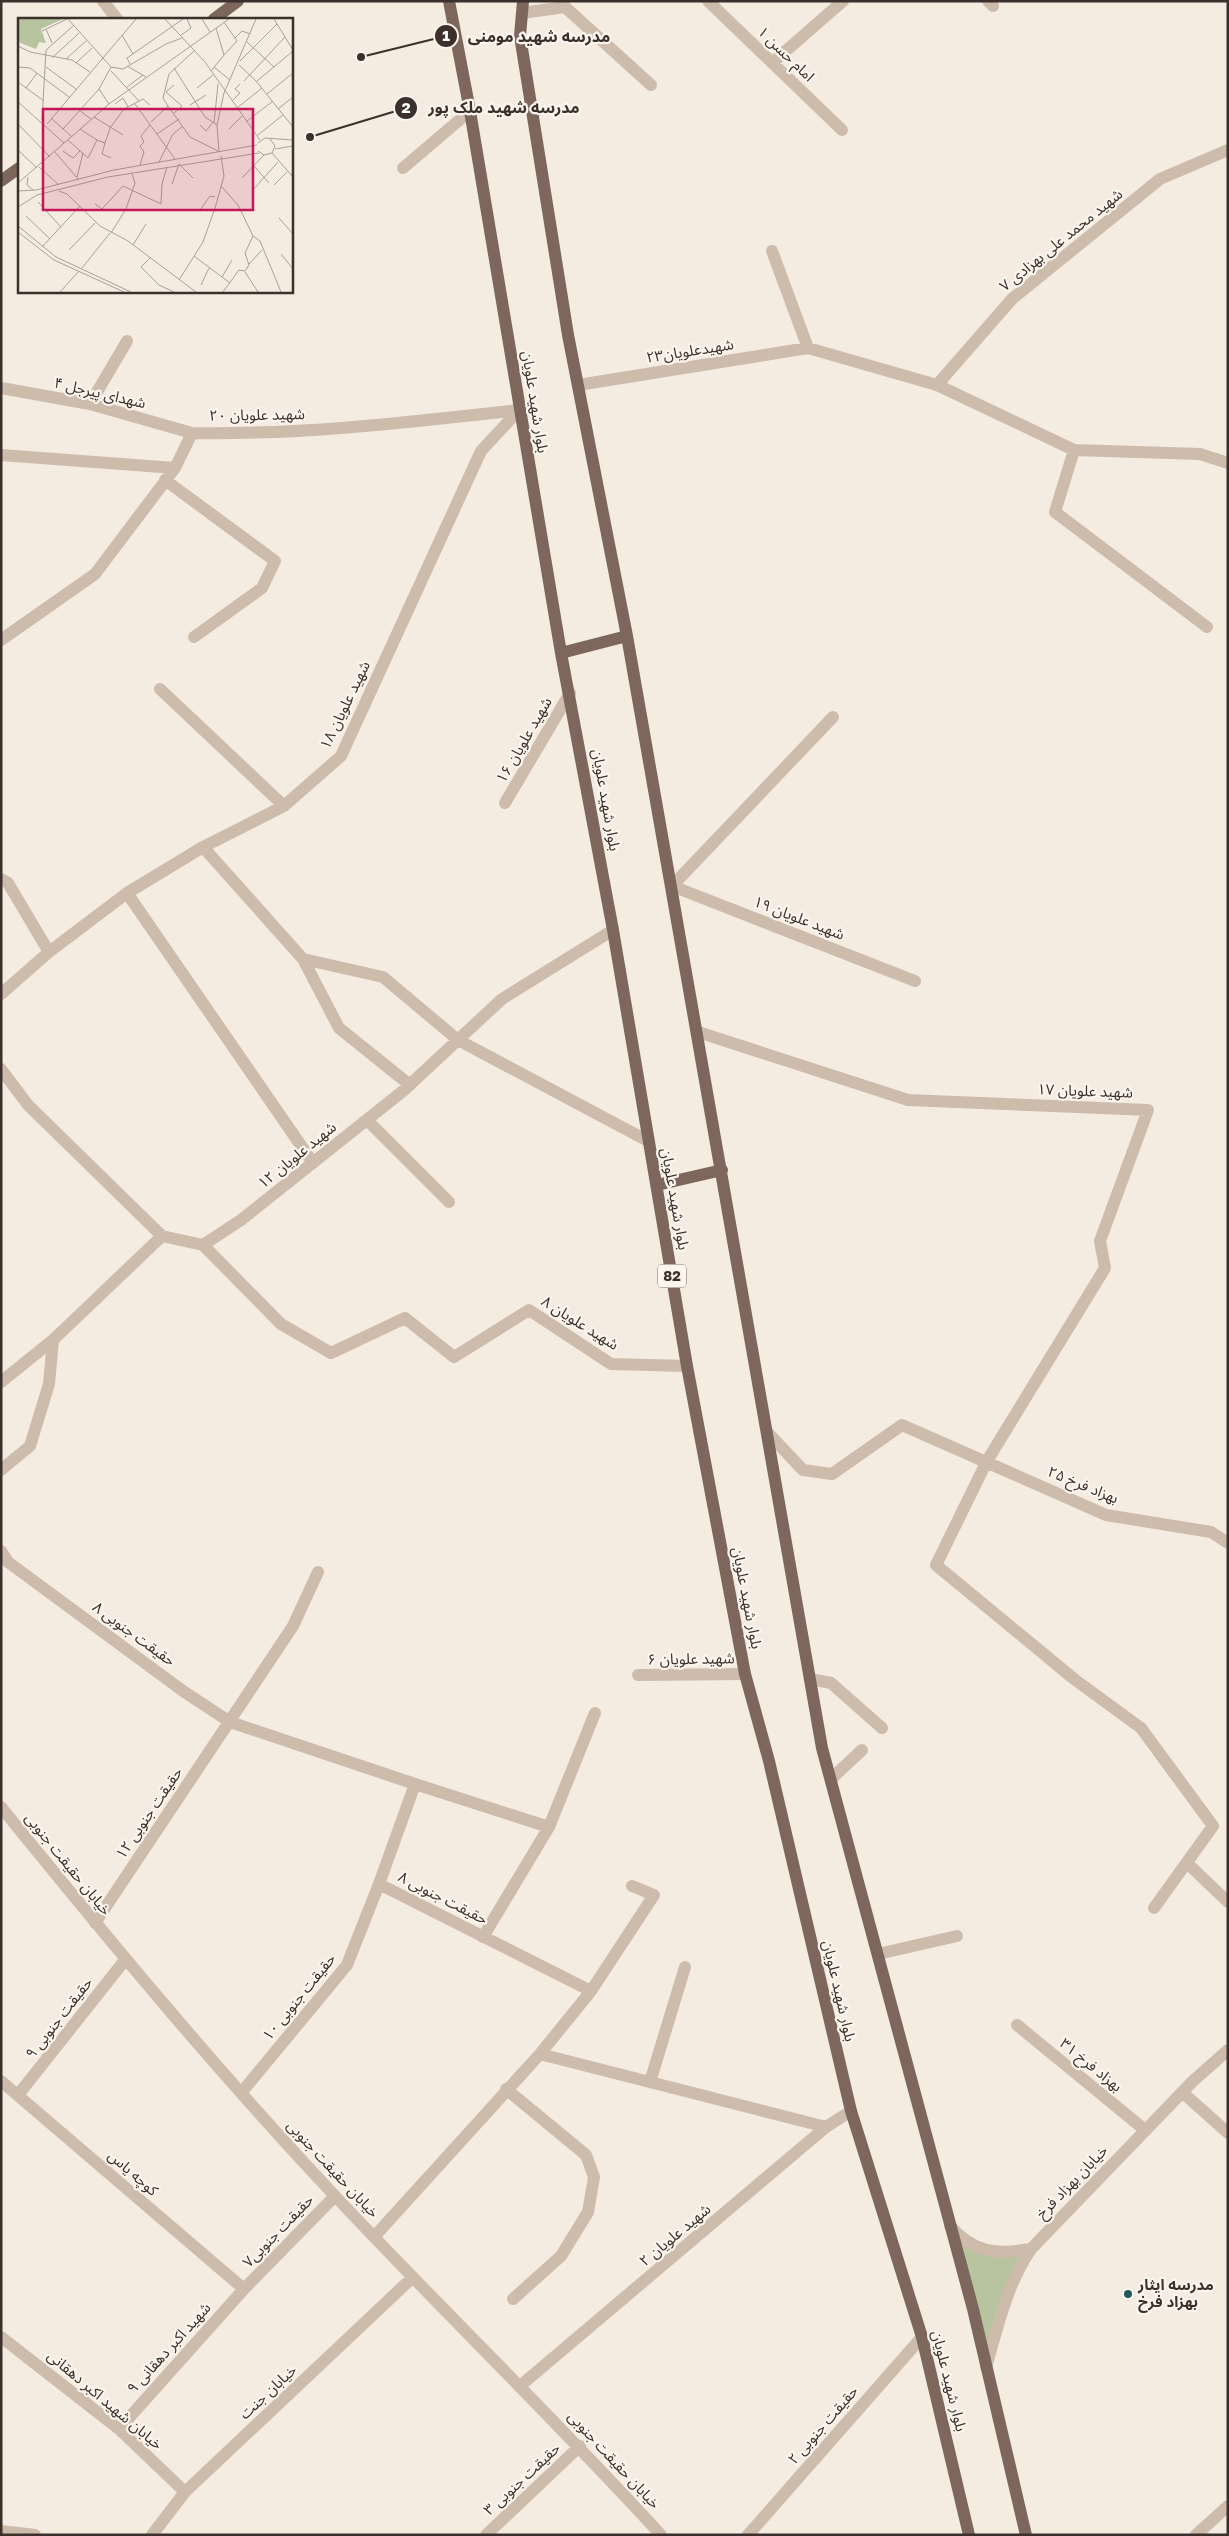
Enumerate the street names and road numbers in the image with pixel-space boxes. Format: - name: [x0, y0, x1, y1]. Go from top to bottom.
- street label: امام حسن ۱: [753, 22, 819, 87]
- street label: شهید محمد علی بهزادی ۷: [995, 184, 1126, 295]
- street label: شهیدعلویان۲۳: [645, 334, 735, 367]
- street label: بلوار شهید علویان: [518, 349, 553, 454]
- street label: شهدای پیرجل ۴: [52, 373, 148, 413]
- street label: شهید علویان ۲۰: [209, 404, 305, 425]
- street label: شهید علویان ۱۸: [315, 657, 374, 752]
- street label: شهید علویان ۱۶: [491, 693, 556, 786]
- street label: بلوار شهید علویان: [588, 747, 625, 852]
- street label: شهید علویان ۱۹: [751, 891, 848, 944]
- street label: شهید علویان ۱۷: [1037, 1079, 1133, 1102]
- street label: شهید علویان ۱۲: [253, 1117, 340, 1192]
- street label: بلوار شهید علویان: [657, 1146, 694, 1251]
- road number: 82: [658, 1264, 686, 1288]
- street label: شهید علویان ۸: [538, 1291, 623, 1354]
- street label: بهزاد فرخ ۲۵: [1044, 1462, 1121, 1510]
- street label: بلوار شهید علویان: [728, 1545, 767, 1650]
- street label: حقیقت جنوبی ۸: [89, 1597, 180, 1670]
- street label: شهید علویان ۶: [647, 1648, 735, 1669]
- street label: حقیقت جنوبی ۱۲: [111, 1763, 186, 1862]
- street label: خیابان حقیقت جنوبی: [21, 1808, 116, 1919]
- street label: حقیقت جنوبی ۸: [395, 1867, 491, 1928]
- street label: بلوار شهید علویان: [819, 1938, 860, 2043]
- street label: حقیقت جنوبی ۱۰: [258, 1949, 340, 2044]
- street label: حقیقت جنوبی ۹: [21, 1973, 96, 2062]
- street label: بهزاد فرخ ۳۱: [1054, 2034, 1126, 2098]
- street label: خیابان حقیقت جنوبی: [283, 2116, 384, 2222]
- street label: خیابان بهزاد فرخ: [1032, 2141, 1114, 2225]
- street label: کوچه یاس: [104, 2146, 163, 2201]
- street label: حقیقت جنوبی۷: [238, 2190, 317, 2271]
- street label: شهید علویان ۲: [635, 2199, 714, 2270]
- street label: شهید اکبر دهقانی ۹: [123, 2298, 215, 2397]
- street label: بلوار شهید علویان: [928, 2328, 971, 2433]
- street label: خیابان شهید اکبر دهقانی: [44, 2346, 167, 2454]
- street label: خیابان جنت: [235, 2360, 300, 2423]
- street label: حقیقت جنوبی ۲: [783, 2381, 862, 2468]
- street label: خیابان حقیقت جنوبی: [564, 2407, 665, 2513]
- street label: حقیقت جنوبی ۳: [479, 2438, 564, 2519]

